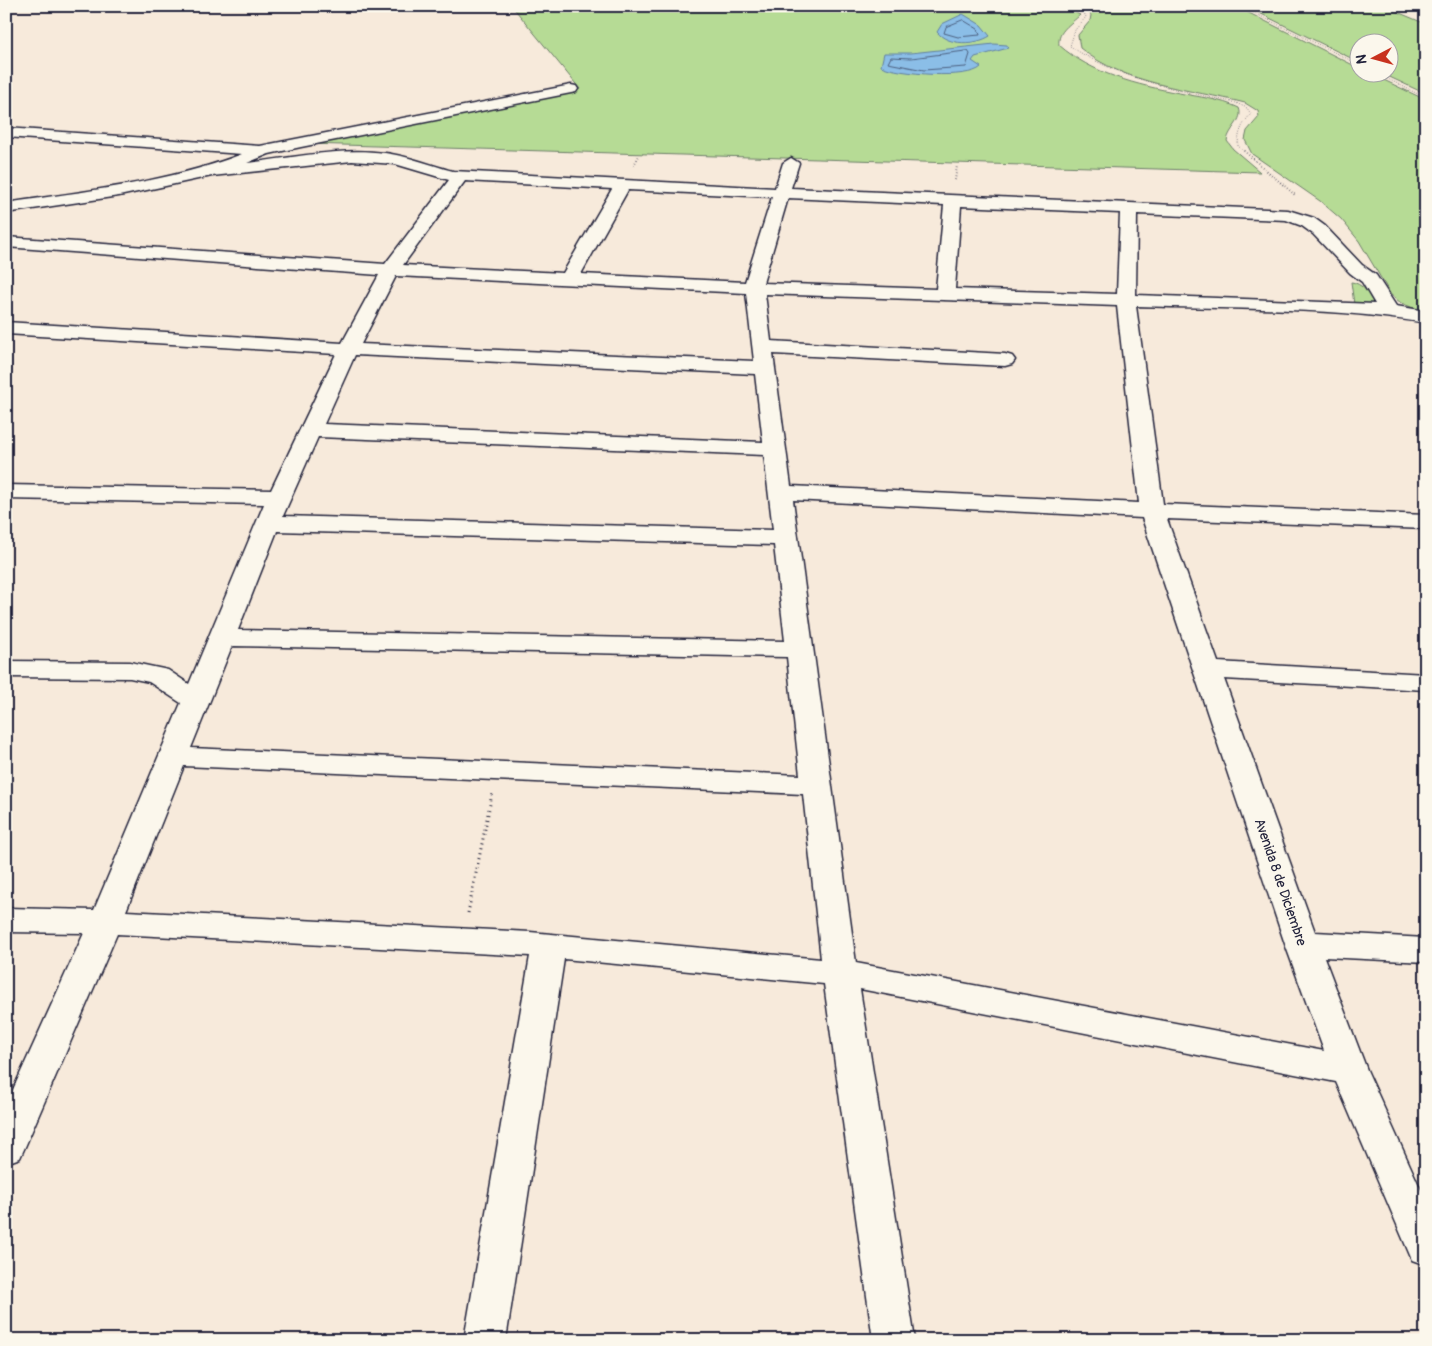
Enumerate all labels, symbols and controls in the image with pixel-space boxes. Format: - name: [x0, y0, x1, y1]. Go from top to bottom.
- north arrow: [1350, 32, 1400, 82]
- text: N: [1353, 54, 1371, 65]
- street label: Avenida 8 de Diciembre: [1251, 816, 1310, 948]

